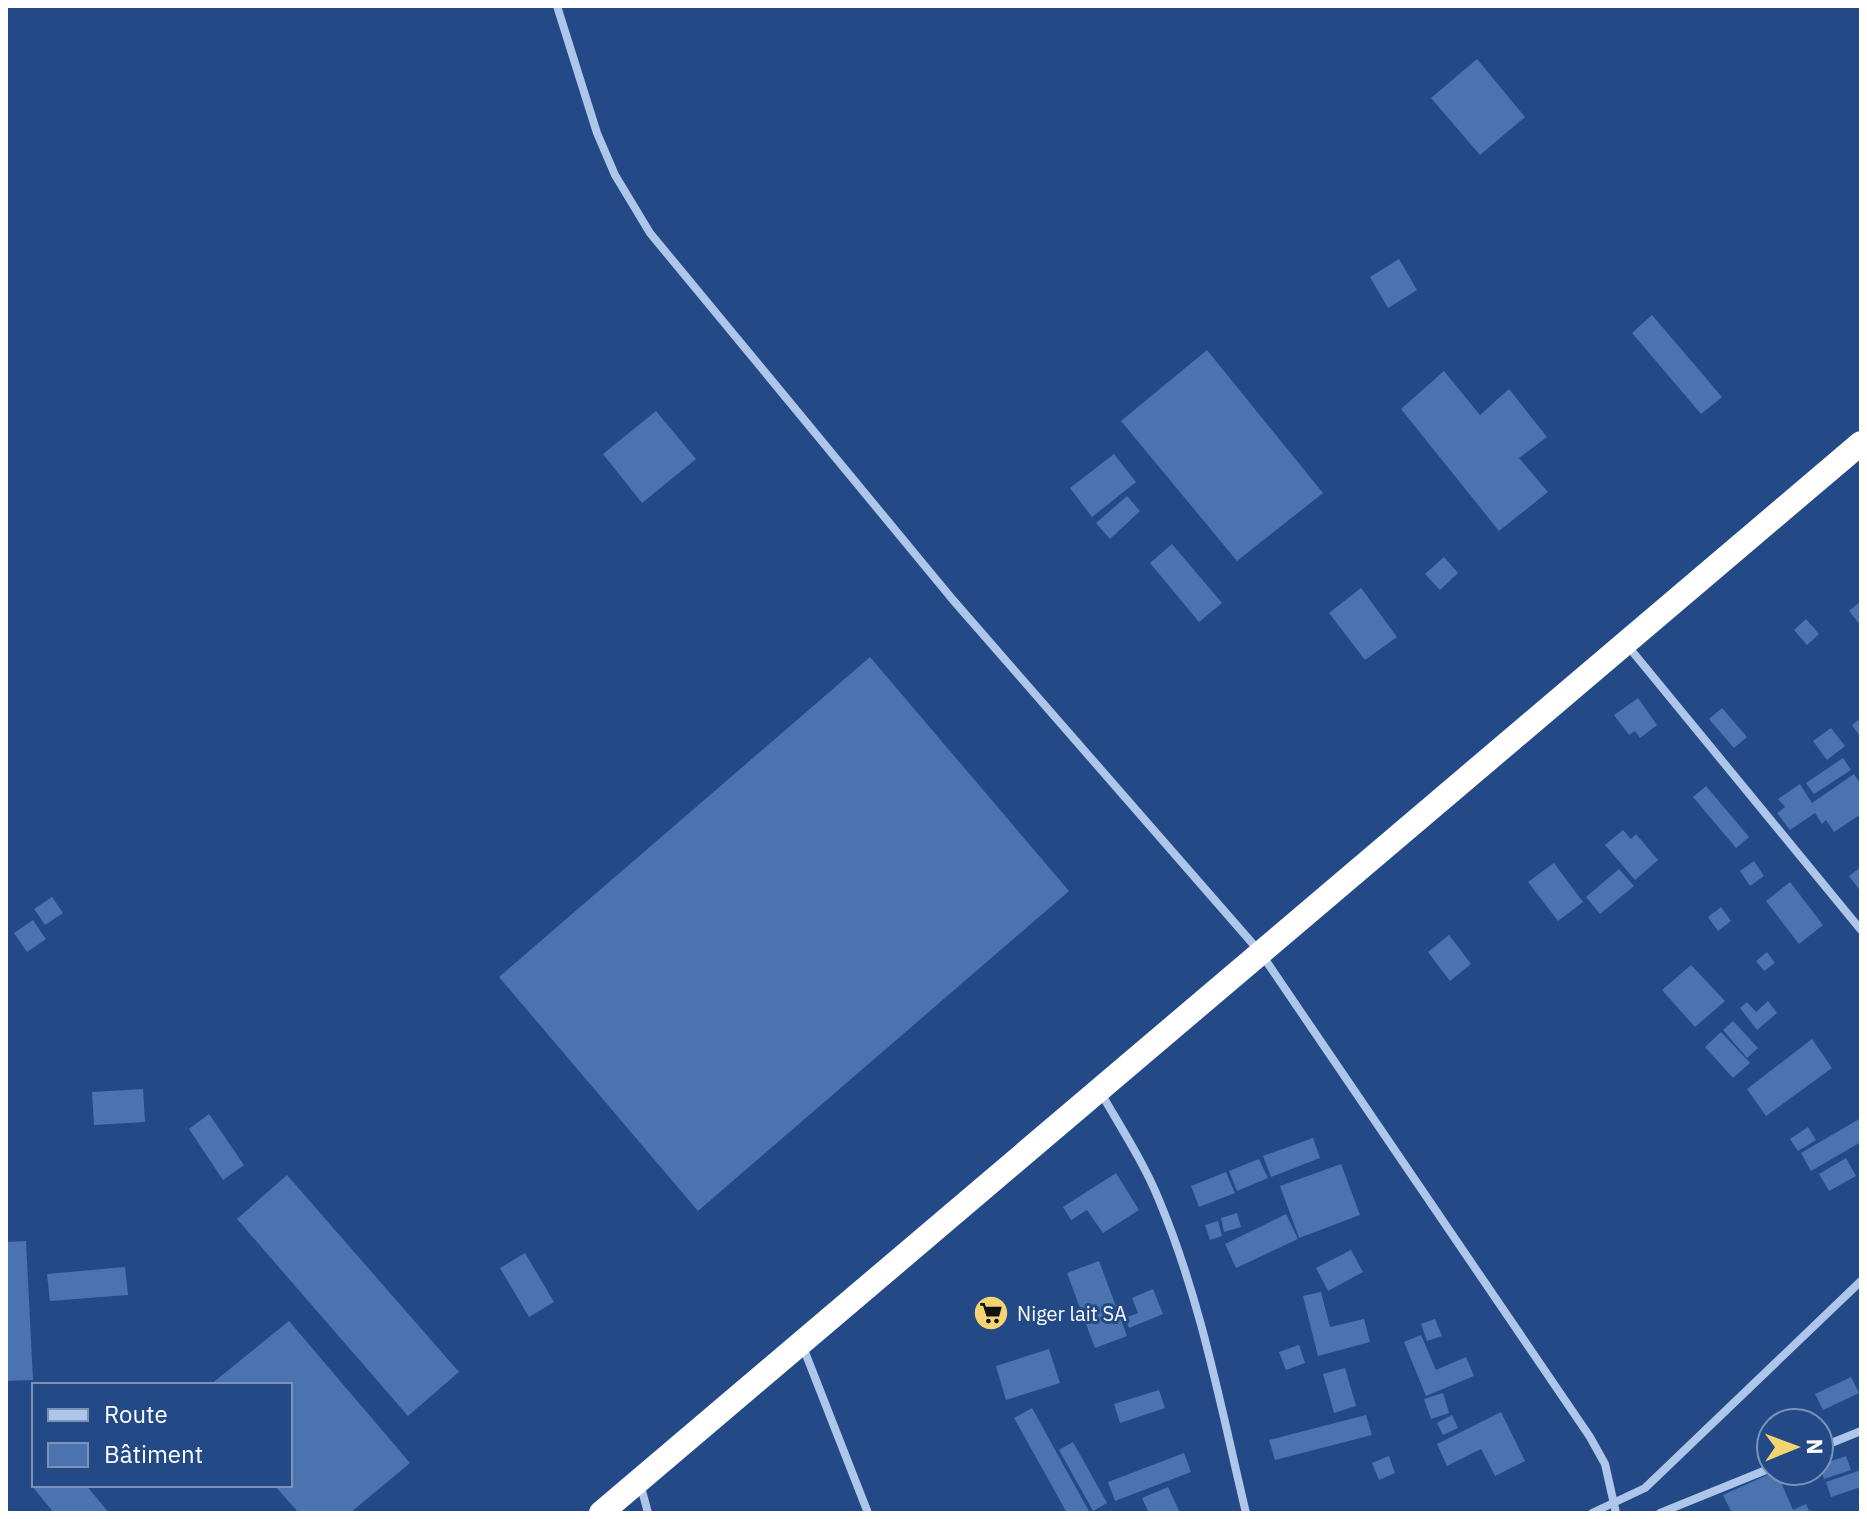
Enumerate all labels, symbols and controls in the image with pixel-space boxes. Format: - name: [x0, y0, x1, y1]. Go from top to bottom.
- supermarket icon: Niger lait SA: [972, 1294, 1010, 1332]
- place label: Niger lait SA: [1017, 1300, 1127, 1327]
- legend: [32, 1383, 292, 1487]
- text: Route: [104, 1398, 168, 1430]
- north arrow: [1755, 1407, 1835, 1487]
- text: Bâtiment: [104, 1438, 203, 1470]
- text: N: [1801, 1438, 1830, 1455]

